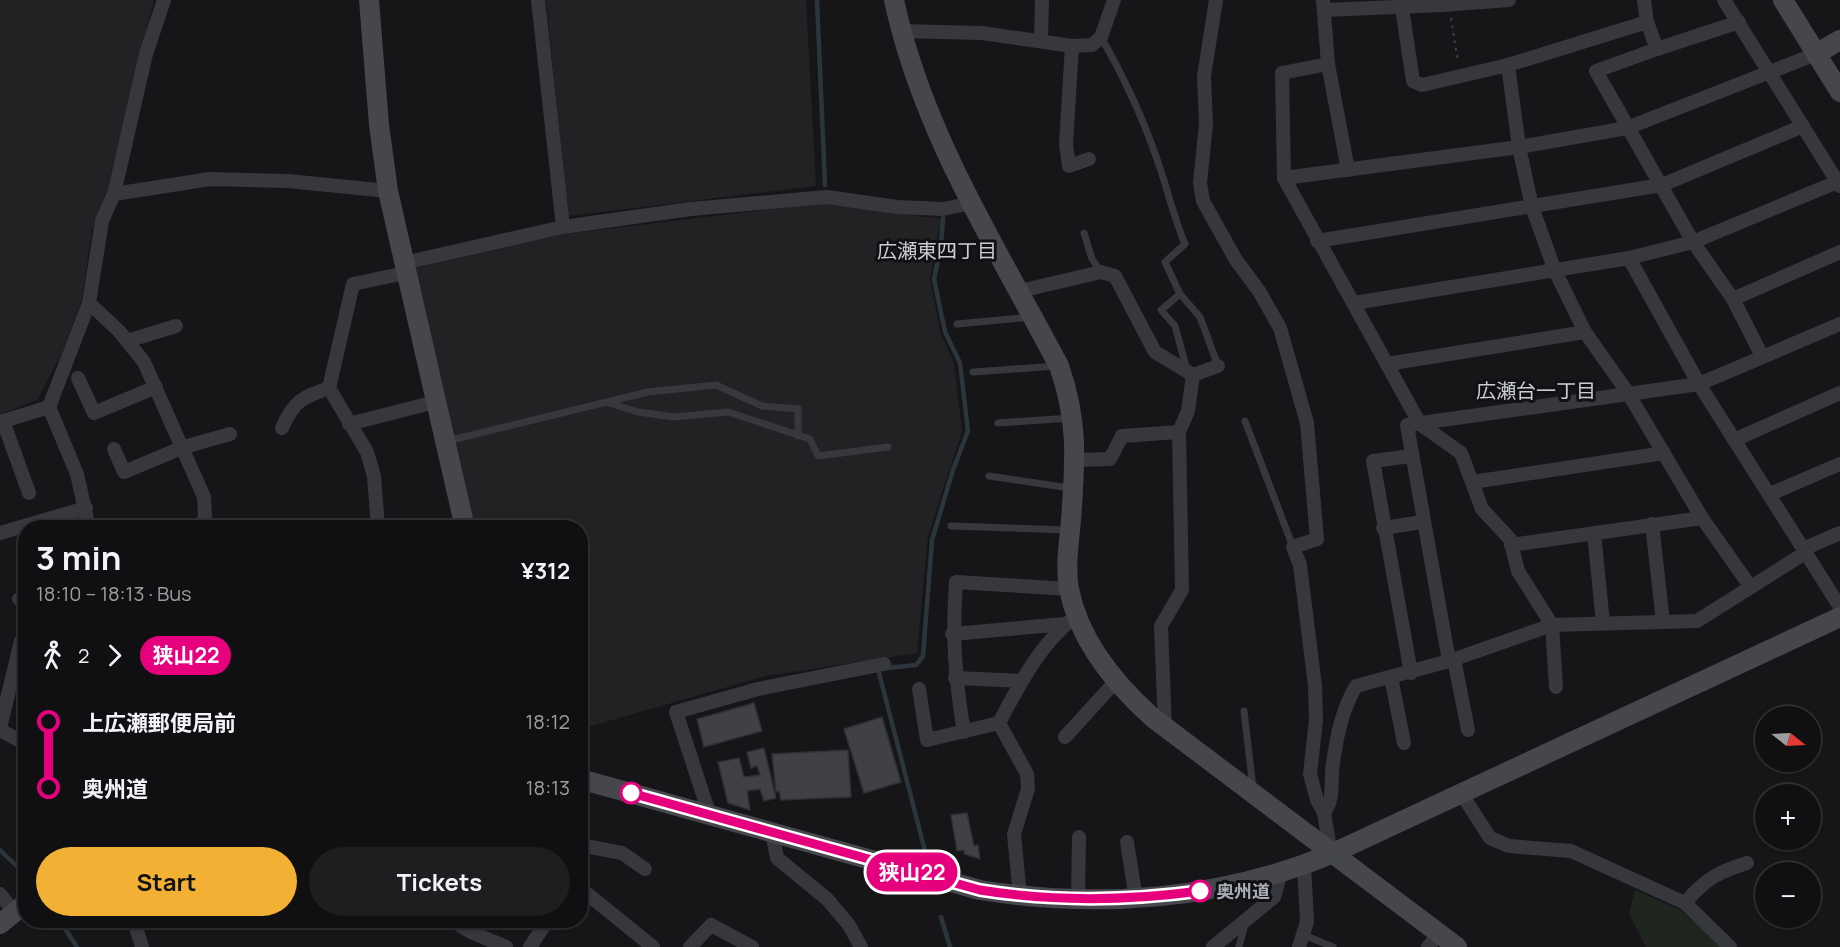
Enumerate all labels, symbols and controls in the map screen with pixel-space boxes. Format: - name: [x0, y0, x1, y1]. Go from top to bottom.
- district label: 広瀬東四丁目: [877, 237, 997, 264]
- district label: 広瀬台一丁目: [1476, 377, 1596, 404]
- text: 3 min: [36, 535, 121, 580]
- text: ¥312: [521, 556, 570, 586]
- text: 18:10 – 18:13 · Bus: [36, 580, 192, 607]
- icon: walk: [36, 639, 69, 672]
- icon: forward: [98, 639, 131, 672]
- text: 狭山22: [152, 641, 219, 669]
- text: 2: [78, 642, 89, 669]
- north arrow: [1755, 706, 1821, 772]
- map controls: [1755, 706, 1821, 928]
- text: 上広瀬郵便局前: [82, 708, 236, 738]
- text: 18:12: [525, 708, 570, 735]
- text: 奥州道: [82, 774, 148, 804]
- text: 18:13: [526, 774, 570, 801]
- unlabelled marker: [620, 782, 642, 804]
- button: +: [1755, 784, 1821, 850]
- button: Start: [36, 847, 297, 916]
- button: Tickets: [309, 847, 570, 916]
- line badge: 狭山22: [870, 852, 954, 892]
- text: 狭山22: [878, 858, 946, 886]
- button: −: [1755, 862, 1821, 928]
- place label: 奥州道: [1216, 879, 1270, 903]
- marker: 奥州道: [1189, 880, 1211, 902]

